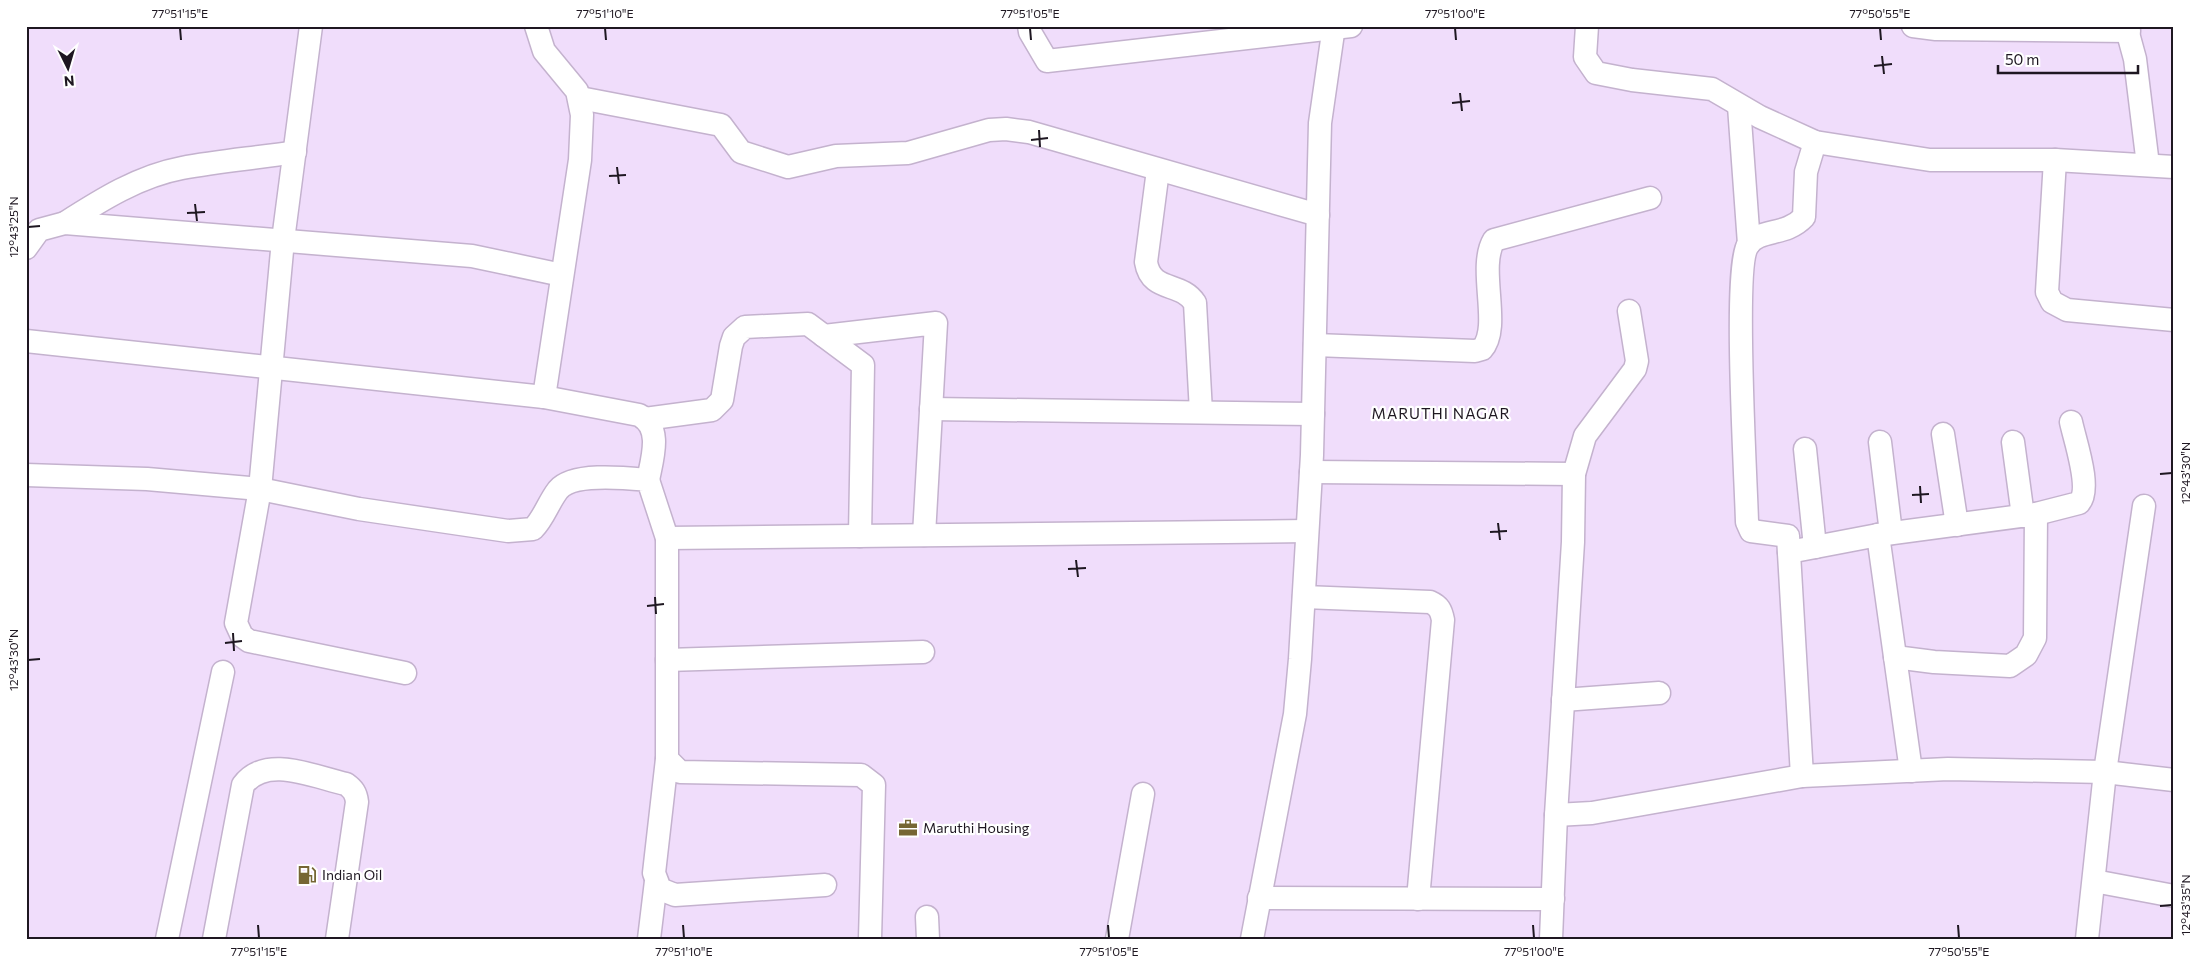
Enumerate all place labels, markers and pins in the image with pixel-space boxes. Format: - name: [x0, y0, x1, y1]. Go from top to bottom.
- office icon: Maruthi Housing: [897, 817, 919, 839]
- place label: Maruthi Housing: [923, 819, 1030, 836]
- fuel station icon: Indian Oil: [296, 864, 318, 886]
- place label: Indian Oil: [322, 866, 382, 883]

